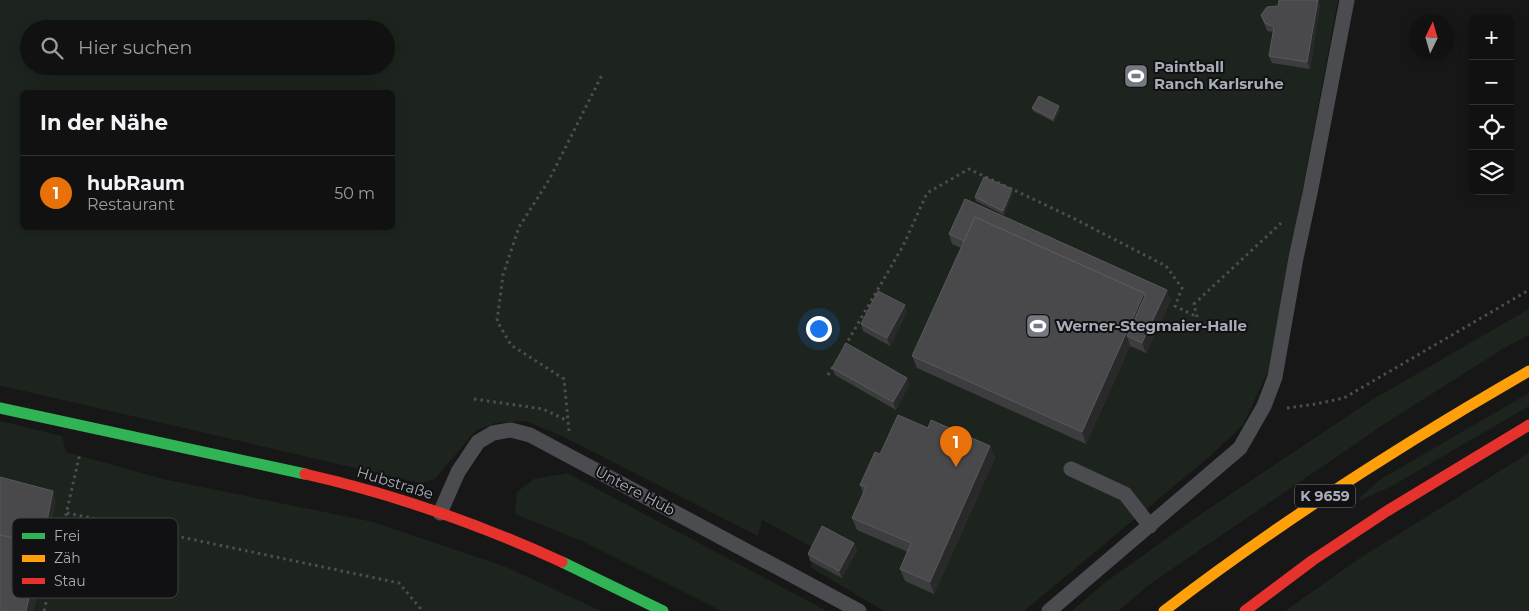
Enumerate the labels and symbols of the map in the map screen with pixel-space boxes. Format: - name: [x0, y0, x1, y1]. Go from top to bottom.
- north arrow: [1409, 15, 1454, 60]
- place label: Paintball Ranch Karlsruhe: [1154, 57, 1284, 93]
- sports icon: Paintball Ranch Karlsruhe: [1123, 63, 1149, 89]
- sports icon: Werner-Stegmaier-Halle: [1025, 313, 1051, 339]
- your location: [806, 316, 832, 342]
- place label: Werner-Stegmaier-Halle: [1056, 316, 1247, 335]
- pin: 1: [940, 426, 972, 467]
- street label: Untere Hub: [592, 461, 679, 520]
- street label: Hubstraße: [354, 462, 436, 503]
- road number: K 9659: [1295, 484, 1355, 508]
- legend: [12, 518, 178, 598]
- text: Frei: [54, 527, 80, 545]
- text: Zäh: [54, 549, 81, 567]
- text: Stau: [54, 572, 86, 590]

